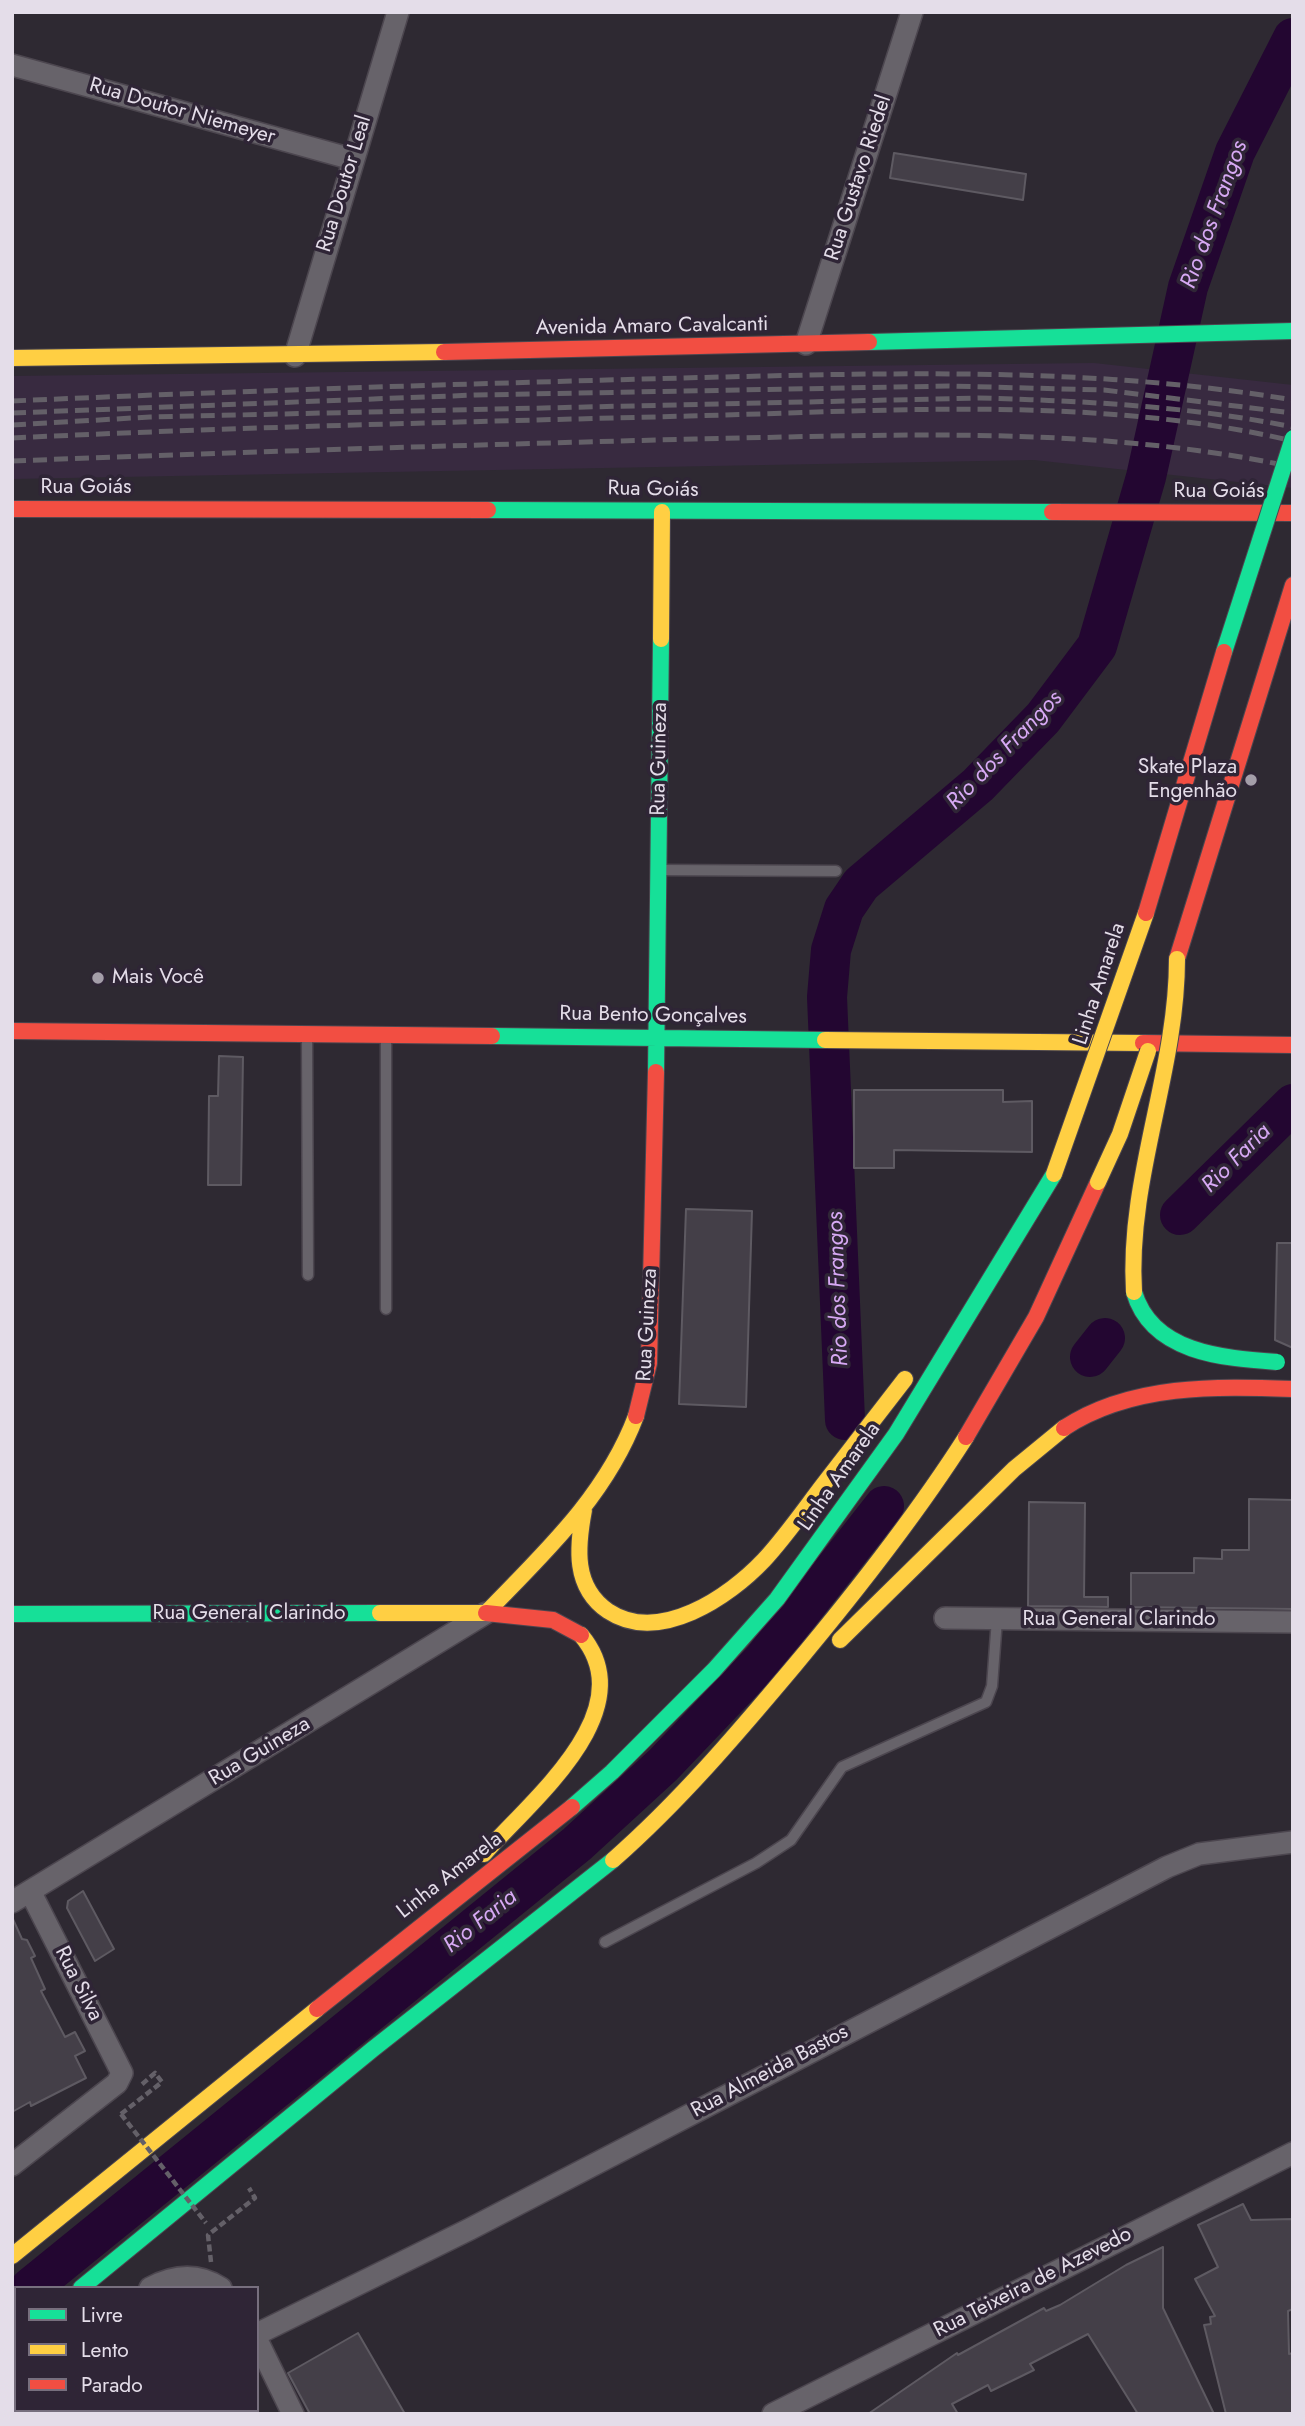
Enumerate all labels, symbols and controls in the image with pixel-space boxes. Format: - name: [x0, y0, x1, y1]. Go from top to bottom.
- street label: Rua Doutor Niemeyer: [86, 73, 278, 151]
- street label: Rua Gustavo Riedel: [820, 92, 898, 264]
- street label: Rua Doutor Leal: [312, 113, 378, 255]
- water label: Rio dos Frangos: [1176, 137, 1254, 293]
- street label: Avenida Amaro Cavalcanti: [535, 312, 769, 342]
- street label: Rua Goiás: [40, 475, 132, 501]
- street label: Rua Goiás: [607, 477, 699, 503]
- street label: Rua Goiás: [1173, 479, 1265, 505]
- water label: Rio dos Frangos: [941, 686, 1069, 816]
- street label: Rua Guineza: [646, 702, 674, 816]
- place label: Skate Plaza Engenhão: [1138, 755, 1237, 805]
- marker: Skate Plaza Engenhão: [1243, 772, 1259, 788]
- street label: Linha Amarela: [1068, 920, 1132, 1048]
- place label: Mais Você: [112, 965, 204, 991]
- marker: Mais Você: [90, 970, 106, 986]
- street label: Rua Bento Gonçalves: [559, 1002, 747, 1030]
- water label: Rio Faria: [1197, 1119, 1277, 1199]
- water label: Rio dos Frangos: [823, 1211, 855, 1367]
- street label: Rua Guineza: [632, 1268, 664, 1382]
- street label: Linha Amarela: [793, 1418, 887, 1536]
- street label: Rua General Clarindo: [153, 1601, 345, 1627]
- street label: Rua General Clarindo: [1023, 1607, 1215, 1633]
- street label: Rua Guineza: [205, 1712, 315, 1792]
- street label: Linha Amarela: [392, 1827, 508, 1925]
- water label: Rio Faria: [439, 1884, 523, 1960]
- street label: Rua Silva: [49, 1942, 107, 2026]
- street label: Rua Almeida Bastos: [687, 2020, 853, 2124]
- street label: Rua Teixeira de Azevedo: [930, 2222, 1136, 2344]
- legend: [14, 2286, 259, 2412]
- text: Livre: [81, 2300, 123, 2330]
- text: Lento: [81, 2335, 129, 2365]
- text: Parado: [81, 2370, 143, 2400]

